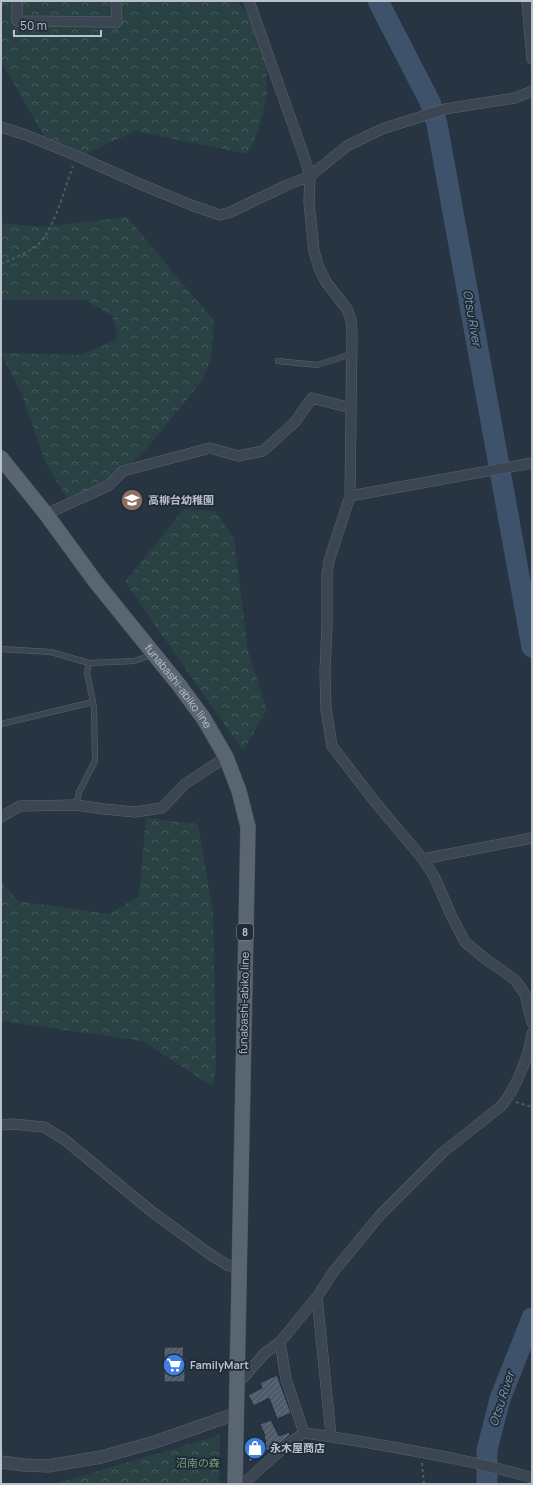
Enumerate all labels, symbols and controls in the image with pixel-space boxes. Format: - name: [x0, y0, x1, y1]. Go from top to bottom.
- scale bar: [14, 12, 101, 38]
- text: 50 m: [20, 17, 47, 34]
- water label: Otsu River: [459, 288, 486, 349]
- school or university icon: 高柳台幼稚園: [119, 487, 145, 513]
- place label: 高柳台幼稚園: [148, 492, 214, 507]
- street label: funabashi-abiko line: [142, 640, 216, 731]
- road number: 8: [237, 924, 253, 940]
- street label: funabashi-abiko line: [235, 951, 252, 1054]
- supermarket icon: FamilyMart: [161, 1352, 187, 1378]
- place label: FamilyMart: [190, 1357, 249, 1372]
- water label: Otsu River: [485, 1368, 519, 1429]
- shop icon: 永木屋商店: [242, 1435, 268, 1461]
- place label: 永木屋商店: [270, 1440, 325, 1455]
- park label: 沼南の森: [176, 1455, 220, 1470]

